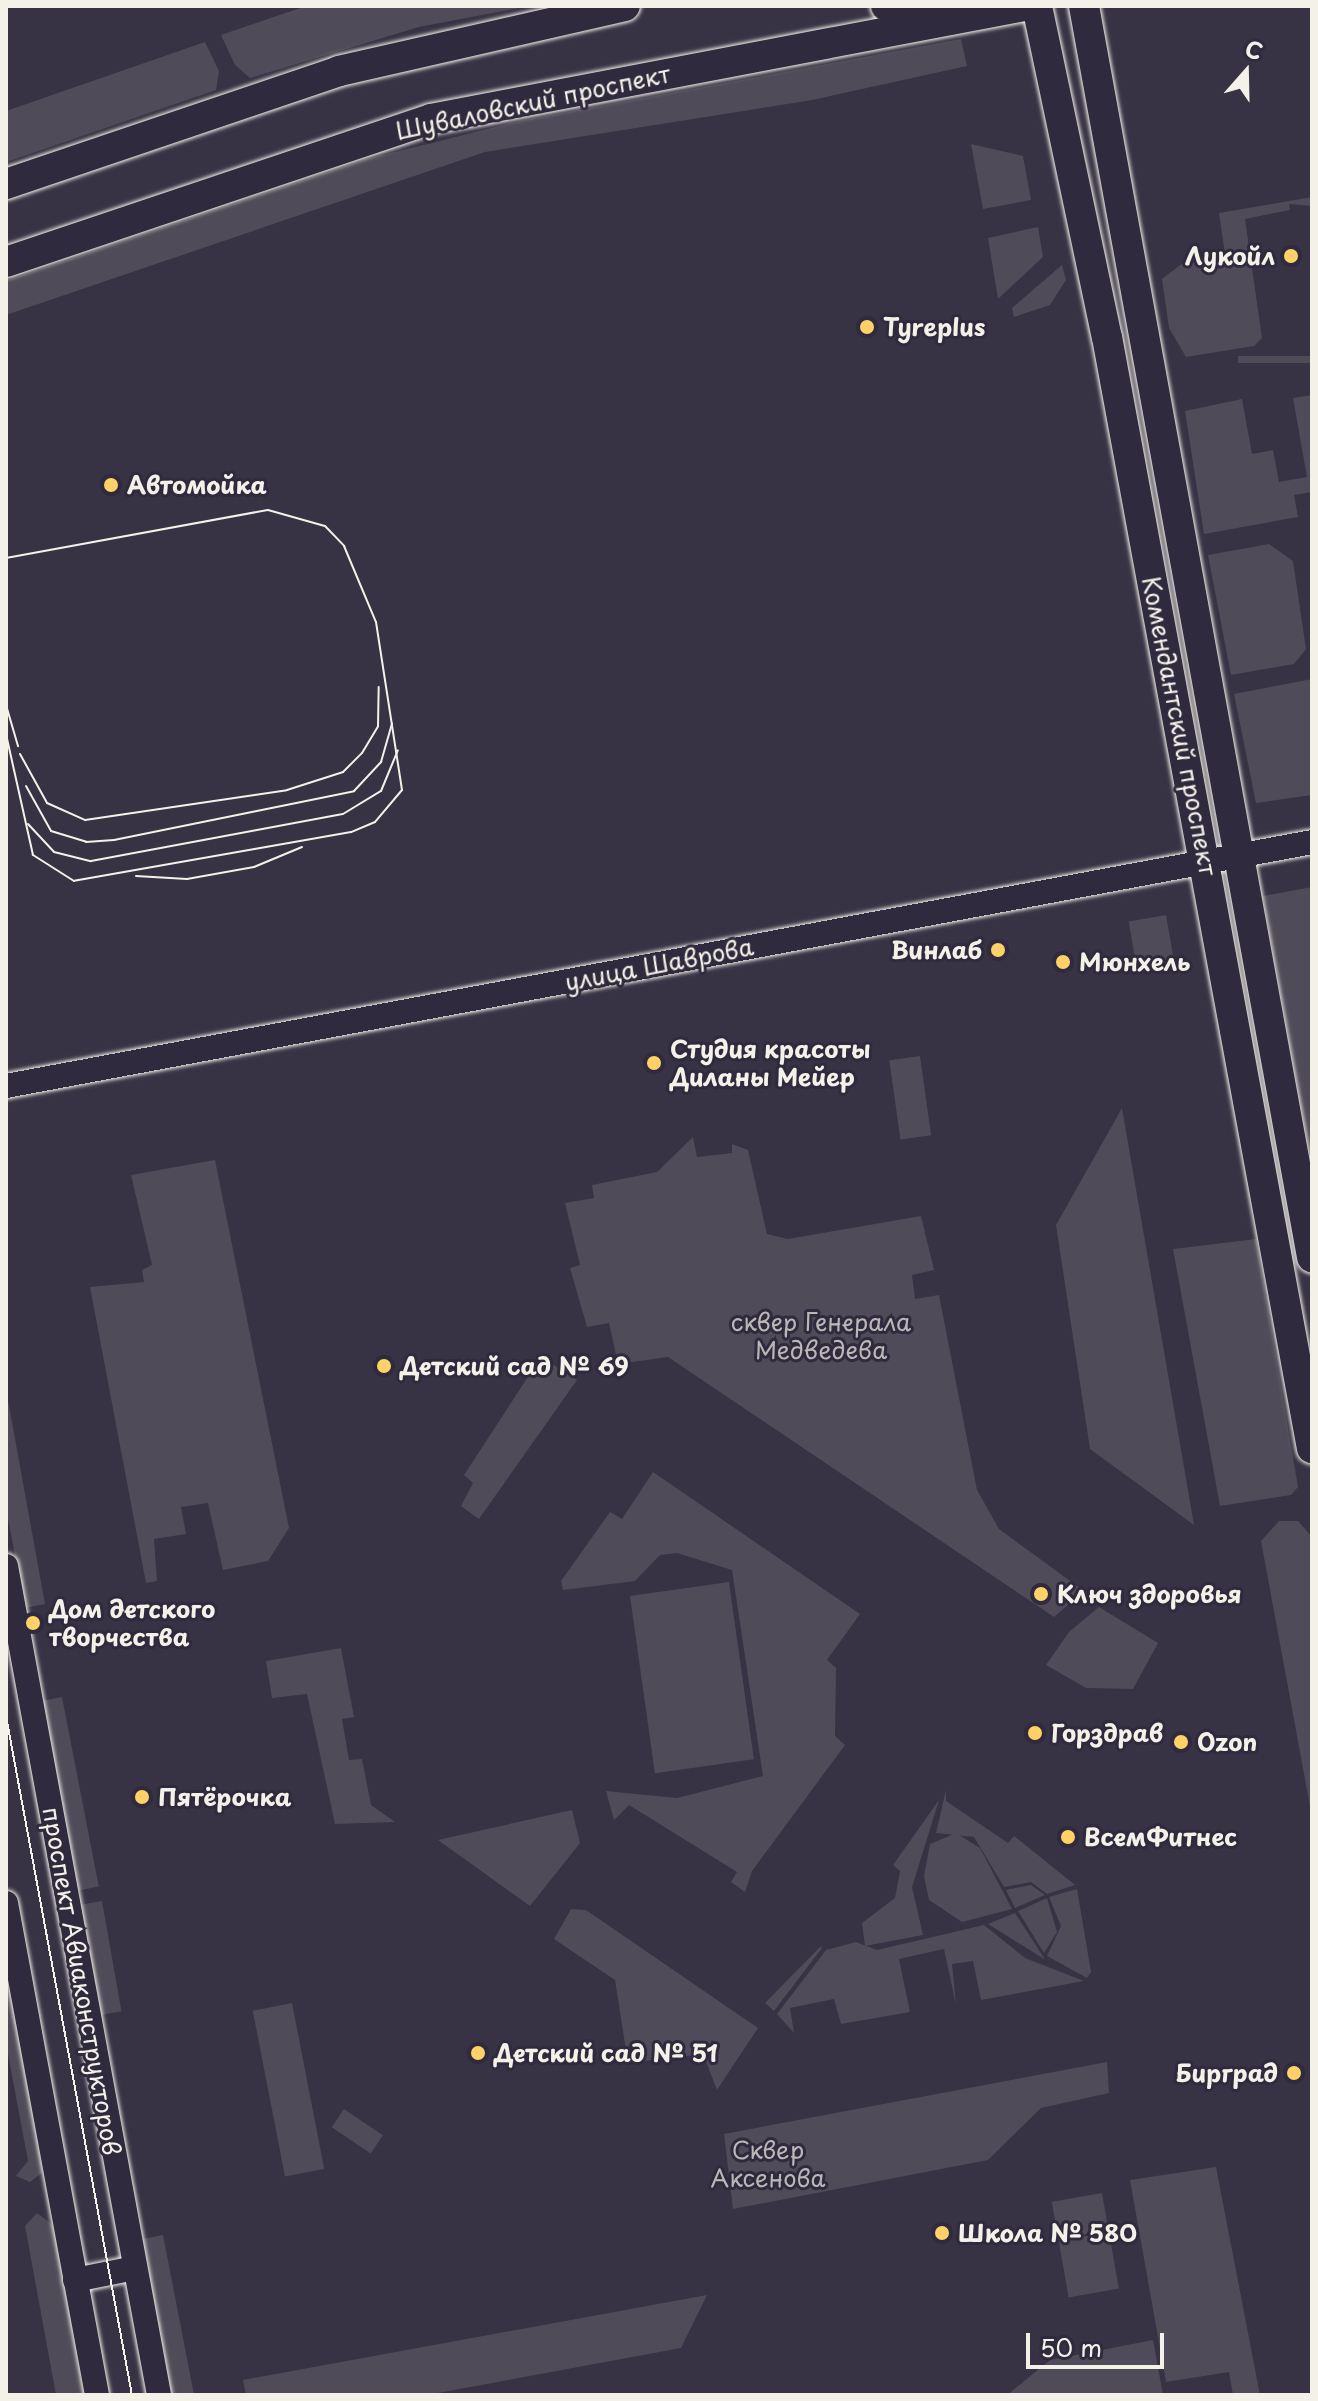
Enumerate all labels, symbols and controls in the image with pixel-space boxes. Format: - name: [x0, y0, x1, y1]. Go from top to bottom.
- text: С: [1241, 31, 1268, 67]
- north arrow: [1206, 32, 1286, 112]
- street label: Шуваловский проспект: [393, 59, 673, 145]
- place label: Лукойл: [1185, 242, 1275, 270]
- marker: Лукойл: [1282, 247, 1300, 265]
- place label: Tyreplus: [883, 313, 985, 341]
- marker: Tyreplus: [858, 318, 876, 336]
- place label: Автомойка: [127, 471, 267, 499]
- marker: Автомойка: [102, 476, 120, 494]
- street label: Комендантский проспект: [1137, 574, 1223, 878]
- street label: улица Шаврова: [562, 932, 756, 996]
- place label: Винлаб: [891, 936, 982, 964]
- marker: Винлаб: [989, 941, 1007, 959]
- place label: Мюнхель: [1079, 948, 1190, 976]
- marker: Мюнхель: [1054, 953, 1072, 971]
- place label: Студия красоты Диланы Мейер: [670, 1035, 872, 1091]
- marker: Студия красоты Диланы Мейер: [645, 1054, 663, 1072]
- park label: сквер Генерала Медведева: [729, 1308, 913, 1364]
- place label: Детский сад № 69: [400, 1352, 630, 1380]
- marker: Детский сад № 69: [375, 1357, 393, 1375]
- place label: Ключ здоровья: [1057, 1580, 1242, 1608]
- marker: Ключ здоровья: [1032, 1585, 1050, 1603]
- place label: Дом детского творчества: [49, 1595, 217, 1651]
- marker: Дом детского творчества: [24, 1614, 42, 1632]
- place label: Горздрав: [1051, 1719, 1163, 1747]
- marker: Горздрав: [1026, 1724, 1044, 1742]
- place label: Ozon: [1197, 1728, 1257, 1756]
- marker: Ozon: [1172, 1733, 1190, 1751]
- place label: Пятёрочка: [158, 1783, 291, 1811]
- marker: Пятёрочка: [133, 1788, 151, 1806]
- street label: проспект Авиаконструкторов: [37, 1804, 127, 2158]
- place label: ВсемФитнес: [1084, 1823, 1237, 1851]
- marker: ВсемФитнес: [1059, 1828, 1077, 1846]
- place label: Детский сад № 51: [494, 2039, 719, 2067]
- marker: Детский сад № 51: [469, 2044, 487, 2062]
- place label: Бирград: [1175, 2059, 1278, 2087]
- marker: Бирград: [1285, 2064, 1303, 2082]
- park label: Сквер Аксенова: [711, 2136, 825, 2192]
- place label: Школа № 580: [958, 2219, 1138, 2247]
- marker: Школа № 580: [933, 2224, 951, 2242]
- scale bar: [1030, 2317, 1168, 2367]
- text: 50 m: [1040, 2329, 1102, 2365]

